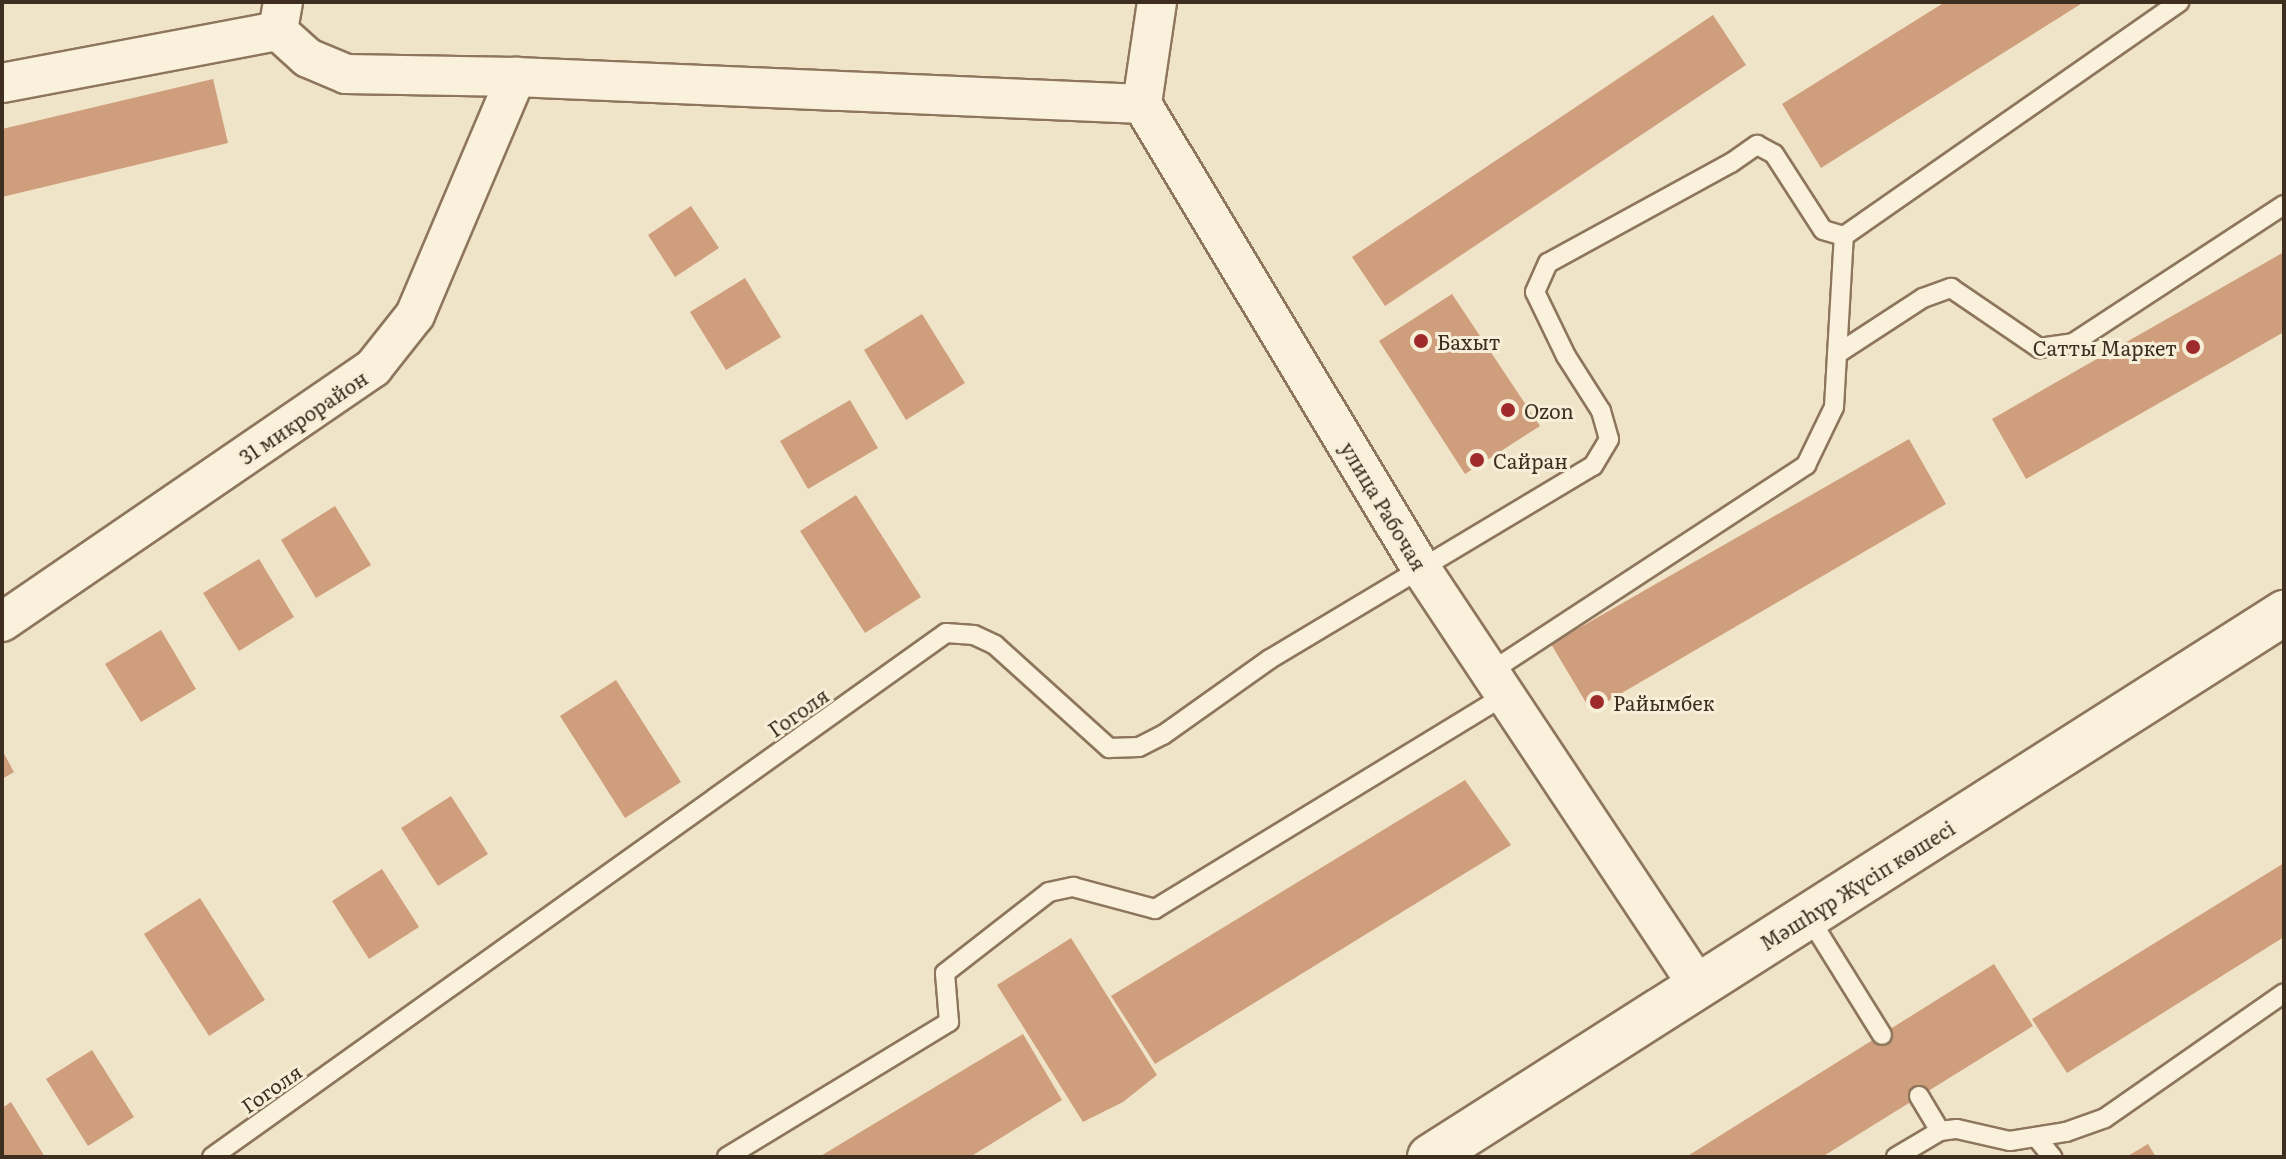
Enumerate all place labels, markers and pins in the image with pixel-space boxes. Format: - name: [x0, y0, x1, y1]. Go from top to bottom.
- place label: Бахыт: [1437, 329, 1500, 353]
- marker: Бахыт: [1412, 332, 1430, 350]
- place label: Сатты Маркет: [2033, 335, 2177, 359]
- marker: Сатты Маркет: [2184, 338, 2202, 356]
- place label: Ozon: [1524, 398, 1574, 422]
- marker: Ozon: [1499, 401, 1517, 419]
- place label: Сайран: [1493, 448, 1568, 472]
- marker: Сайран: [1468, 451, 1486, 469]
- place label: Райымбек: [1613, 690, 1714, 714]
- marker: Райымбек: [1588, 693, 1606, 711]

